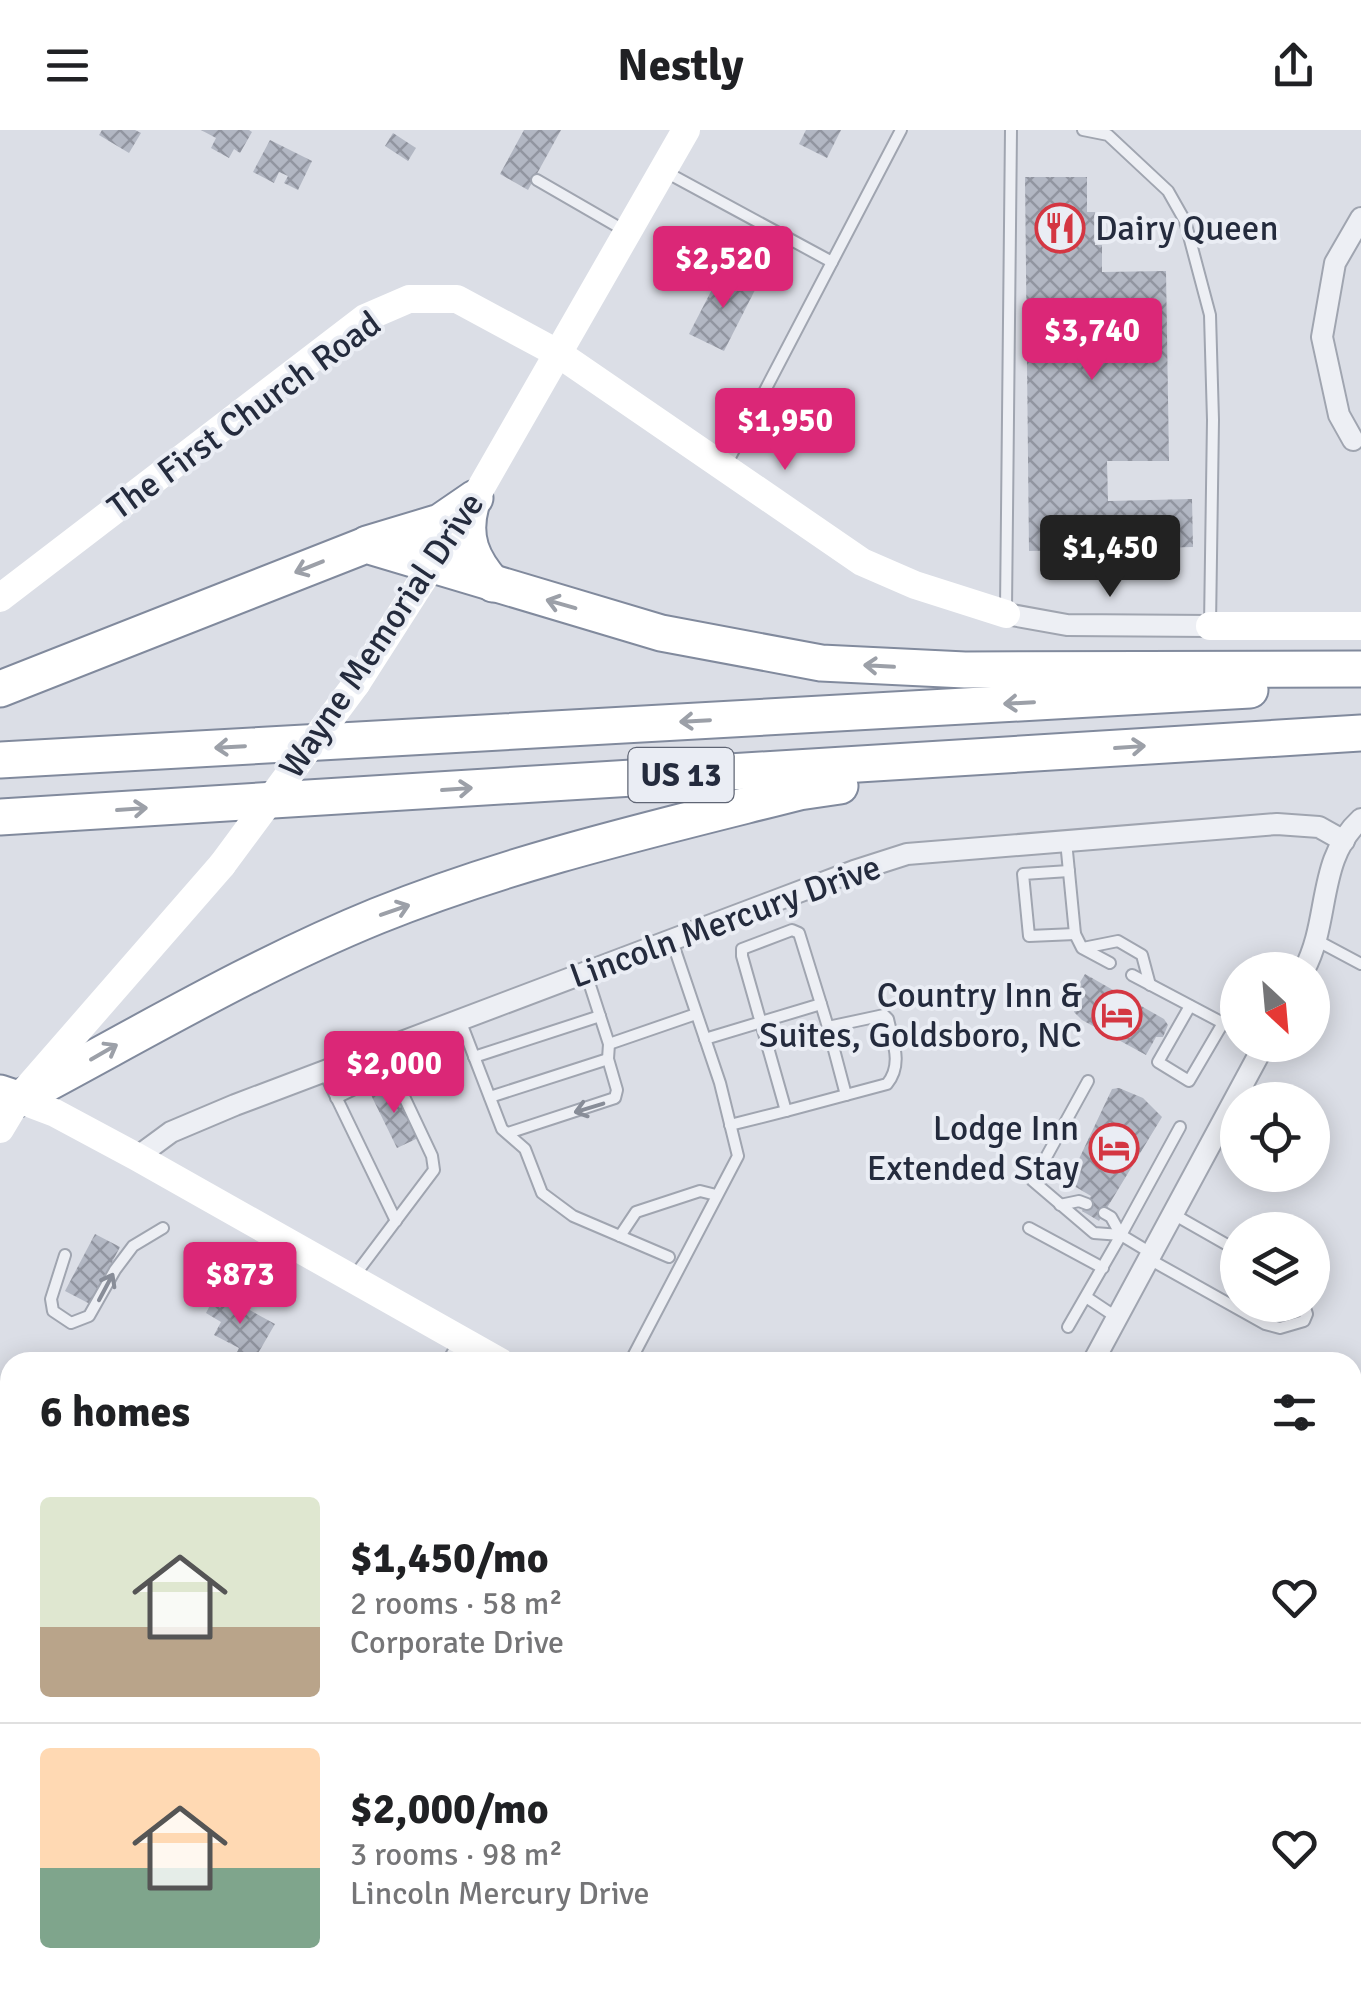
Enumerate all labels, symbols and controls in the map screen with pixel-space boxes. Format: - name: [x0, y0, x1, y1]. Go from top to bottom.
- icon: menu: [40, 38, 95, 93]
- text: Nestly: [617, 38, 744, 93]
- icon: share: [1266, 38, 1321, 93]
- restaurant icon: Dairy Queen: [1034, 202, 1086, 254]
- place label: Dairy Queen: [1095, 207, 1278, 250]
- pin: $2,520: [642, 226, 804, 311]
- text: $2,520: [675, 239, 771, 278]
- pin: $3,740: [1011, 298, 1173, 383]
- street label: The First Church Road: [99, 302, 389, 529]
- text: $3,740: [1044, 311, 1140, 350]
- pin: $1,950: [704, 388, 866, 473]
- text: $1,950: [737, 401, 833, 440]
- street label: Wayne Memorial Drive: [270, 484, 493, 786]
- pin: $1,450: [1029, 515, 1191, 600]
- text: $1,450: [1062, 528, 1158, 567]
- one-way arrow: [294, 560, 325, 578]
- one-way arrow: [546, 593, 577, 612]
- one-way arrow: [863, 656, 895, 675]
- one-way arrow: [1004, 694, 1036, 713]
- one-way arrow: [679, 712, 711, 731]
- one-way arrow: [215, 738, 247, 757]
- one-way arrow: [1114, 738, 1146, 757]
- road number: US 13: [628, 748, 734, 802]
- one-way arrow: [440, 779, 472, 798]
- one-way arrow: [116, 799, 148, 818]
- street label: Lincoln Mercury Drive: [564, 845, 886, 998]
- one-way arrow: [379, 899, 411, 917]
- north arrow: [1220, 952, 1330, 1062]
- map controls: [1220, 952, 1330, 1322]
- place label: Country Inn & Suites, Goldsboro, NC: [759, 974, 1082, 1057]
- hotel icon: Country Inn & Suites, Goldsboro, NC: [1091, 989, 1143, 1041]
- pin: $2,000: [313, 1031, 475, 1116]
- one-way arrow: [89, 1042, 118, 1062]
- text: $2,000: [346, 1044, 442, 1083]
- button: locate: [1220, 1082, 1330, 1192]
- one-way arrow: [574, 1100, 605, 1118]
- place label: Lodge Inn Extended Stay: [867, 1107, 1079, 1190]
- hotel icon: Lodge Inn Extended Stay: [1088, 1122, 1140, 1174]
- button: layers: [1220, 1212, 1330, 1322]
- pin: $873: [181, 1242, 299, 1327]
- text: $873: [205, 1255, 275, 1294]
- one-way arrow: [97, 1273, 116, 1302]
- icon: filters: [1267, 1385, 1322, 1440]
- text: 6 homes: [40, 1387, 190, 1438]
- text: $1,450/mo: [350, 1533, 549, 1584]
- icon: home: [120, 1537, 240, 1657]
- icon: heart: [1267, 1570, 1322, 1625]
- text: 2 rooms · 58 m²: [350, 1584, 563, 1623]
- text: Corporate Drive: [350, 1623, 564, 1662]
- text: $2,000/mo: [350, 1784, 549, 1835]
- icon: home: [120, 1788, 240, 1908]
- icon: heart: [1267, 1821, 1322, 1876]
- text: 3 rooms · 98 m²: [350, 1835, 563, 1874]
- text: Lincoln Mercury Drive: [350, 1874, 649, 1913]

